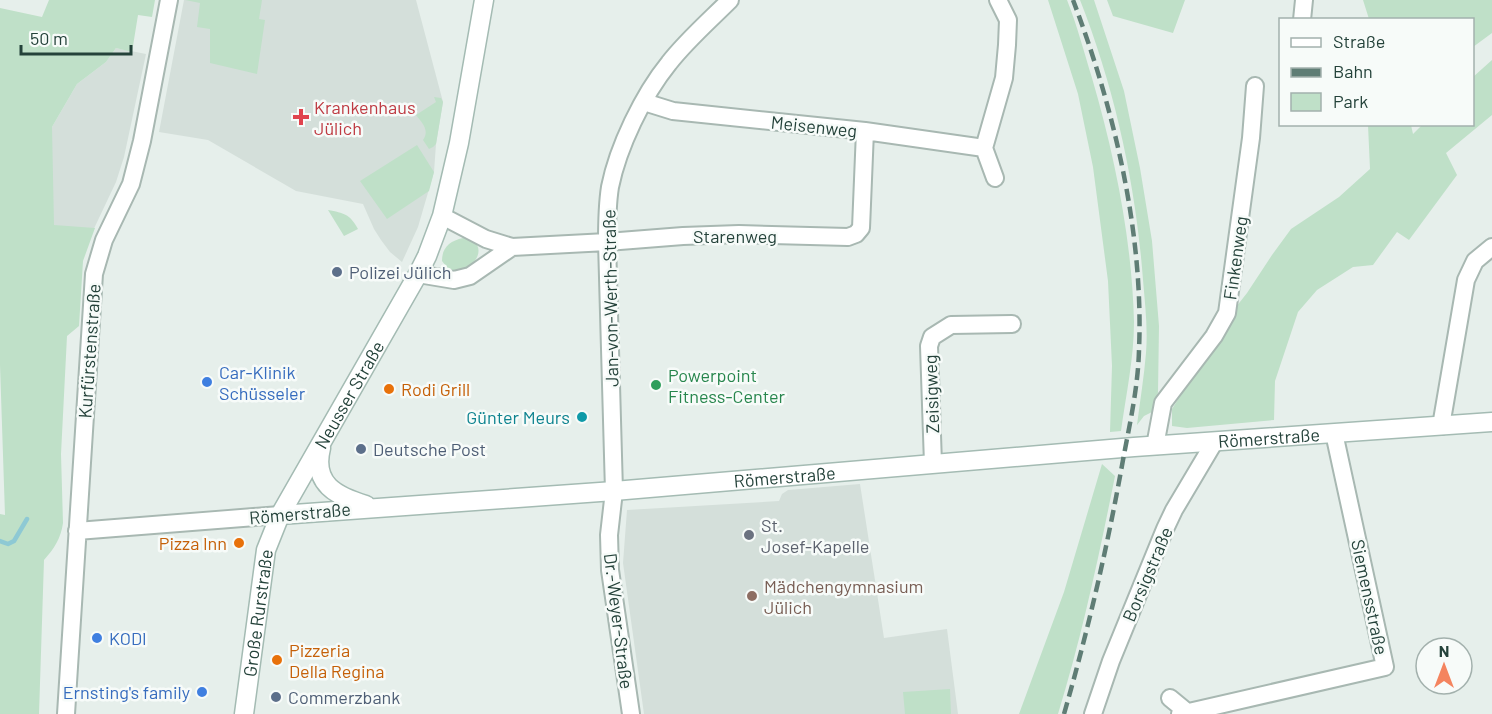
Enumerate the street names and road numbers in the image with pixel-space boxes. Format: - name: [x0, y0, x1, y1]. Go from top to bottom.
- street label: Meisenweg: [770, 111, 858, 141]
- street label: Jan-von-Werth-Straße: [597, 209, 623, 387]
- street label: Finkenweg: [1218, 215, 1252, 301]
- street label: Starenweg: [693, 225, 777, 247]
- street label: Kurfürstenstraße: [73, 283, 105, 419]
- street label: Neusser Straße: [309, 337, 389, 452]
- street label: Zeisigweg: [919, 354, 943, 434]
- street label: Römerstraße: [1217, 423, 1321, 452]
- street label: Römerstraße: [733, 461, 836, 492]
- street label: Römerstraße: [248, 498, 352, 528]
- street label: Borsigstraße: [1117, 523, 1177, 625]
- street label: Siemensstraße: [1347, 537, 1393, 657]
- street label: Große Rurstraße: [238, 548, 277, 678]
- street label: Dr.-Weyer-Straße: [600, 552, 638, 690]

